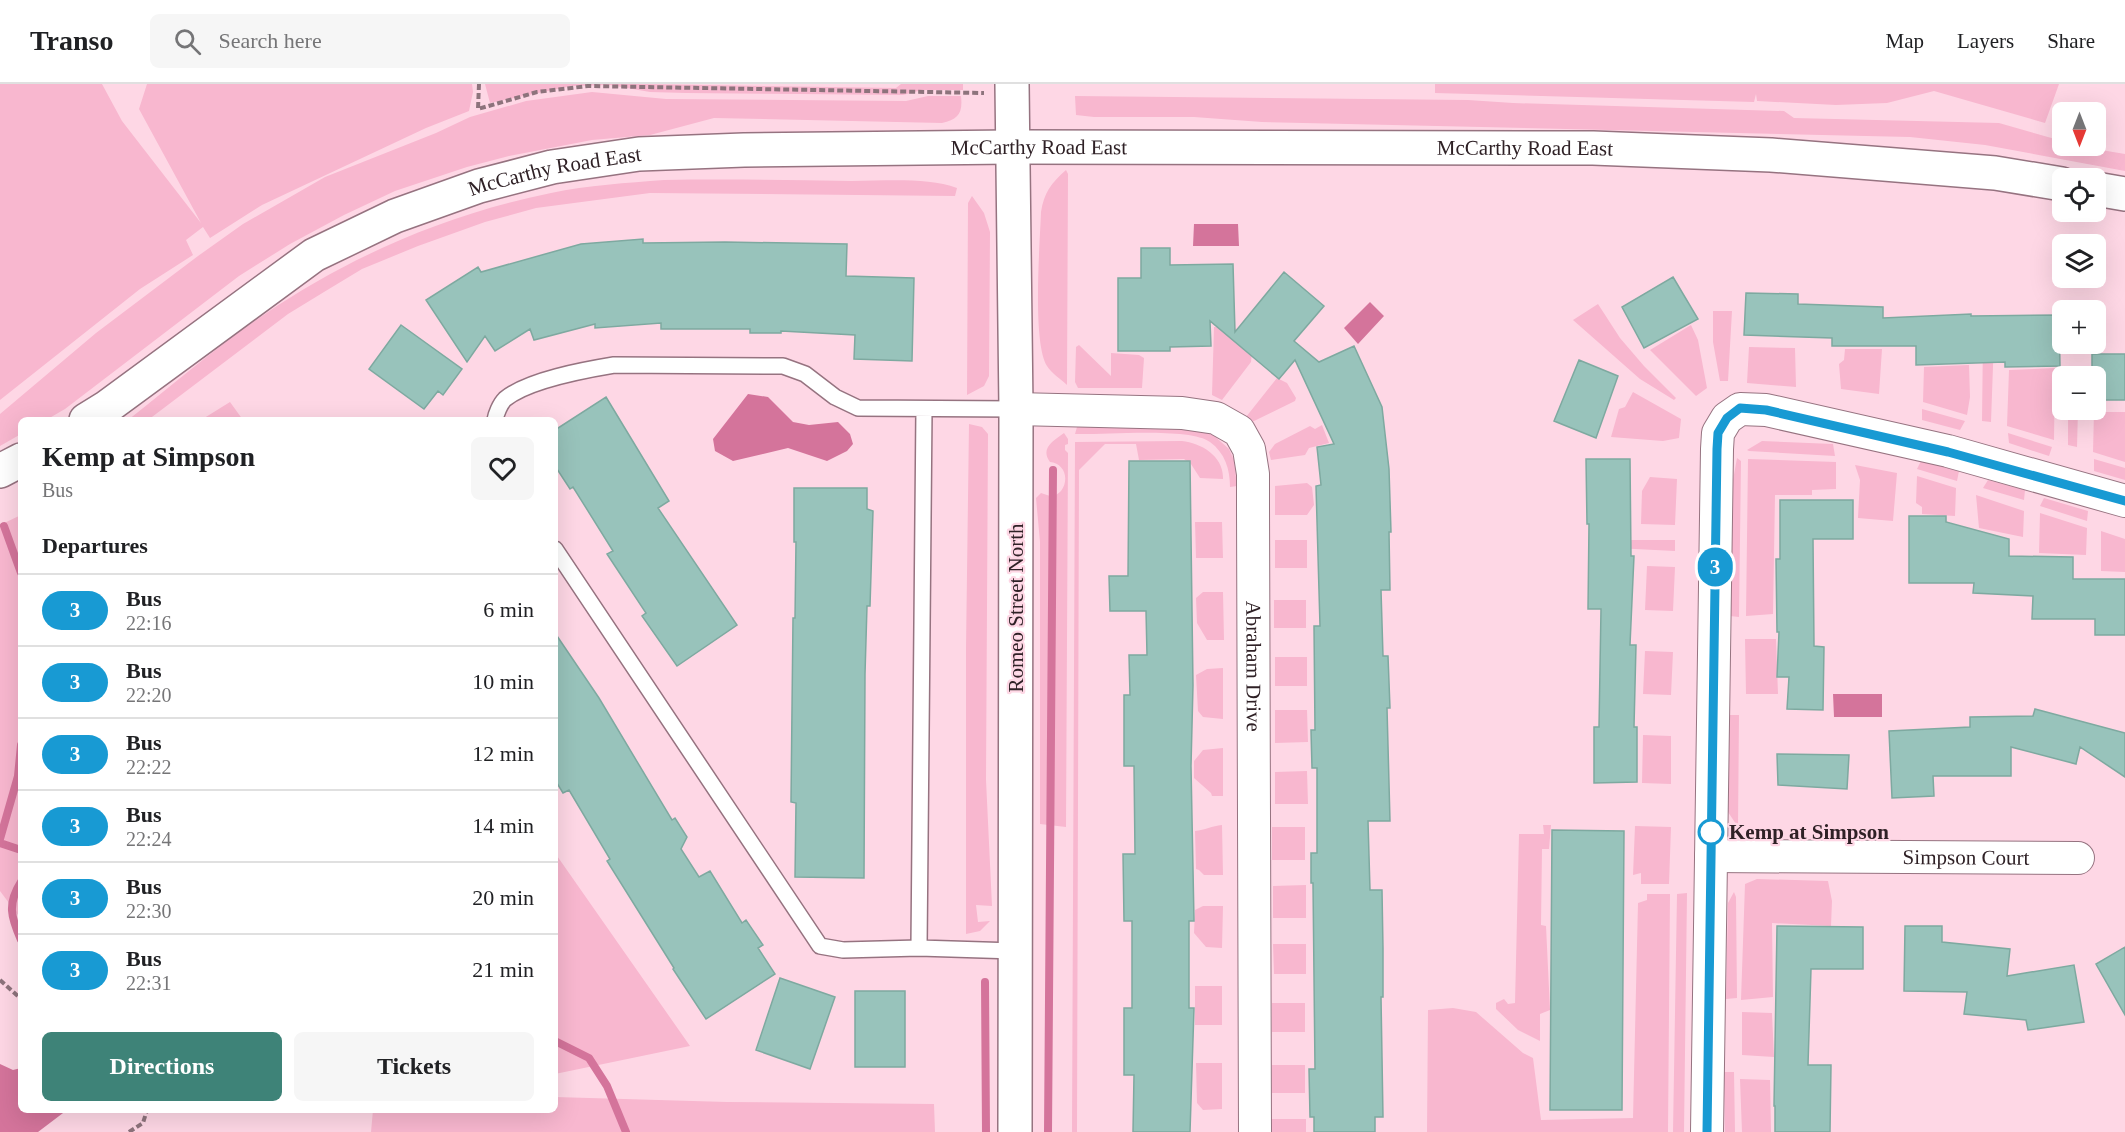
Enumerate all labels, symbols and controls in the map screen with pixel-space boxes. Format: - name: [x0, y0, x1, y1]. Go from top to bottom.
- search box: [150, 14, 570, 68]
- text: Transo: [30, 25, 114, 56]
- icon: search: [171, 25, 204, 58]
- text: Search here: [219, 28, 322, 53]
- text: Map: [1886, 29, 1924, 53]
- text: Layers: [1957, 29, 2014, 53]
- text: Share: [2047, 29, 2095, 53]
- north arrow: [2052, 102, 2106, 156]
- map controls: [2052, 102, 2106, 420]
- street label: McCarthy Road East: [951, 135, 1127, 160]
- street label: McCarthy Road East: [1437, 136, 1614, 161]
- street label: McCarthy Road East: [465, 142, 643, 201]
- button: locate: [2052, 168, 2106, 222]
- button: layers: [2052, 234, 2106, 288]
- button: +: [2052, 300, 2106, 354]
- button: −: [2052, 366, 2106, 420]
- button: heart: [471, 437, 534, 500]
- text: Kemp at Simpson: [42, 441, 255, 472]
- text: Bus: [42, 479, 73, 501]
- street label: Romeo Street North: [1004, 523, 1028, 693]
- text: Departures: [42, 533, 148, 558]
- line badge: 3: [1696, 548, 1734, 586]
- text: 3: [1710, 555, 1720, 579]
- text: Bus: [126, 586, 161, 611]
- text: 6 min: [483, 597, 534, 622]
- text: 3: [70, 598, 80, 622]
- street label: Abraham Drive: [1241, 601, 1266, 732]
- text: 22:16: [126, 612, 172, 634]
- text: Bus: [126, 658, 161, 683]
- text: 10 min: [472, 669, 534, 694]
- text: 3: [70, 670, 80, 694]
- text: 22:20: [126, 684, 172, 706]
- text: Bus: [126, 730, 161, 755]
- text: 12 min: [472, 741, 534, 766]
- text: 3: [70, 742, 80, 766]
- text: 22:22: [126, 756, 172, 778]
- text: Bus: [126, 802, 161, 827]
- text: 14 min: [472, 813, 534, 838]
- text: 3: [70, 814, 80, 838]
- marker: Kemp at Simpson: [1698, 819, 1724, 845]
- place label: Kemp at Simpson: [1729, 820, 1889, 844]
- text: 22:24: [126, 828, 172, 850]
- street label: Simpson Court: [1903, 845, 2030, 870]
- text: Bus: [126, 874, 161, 899]
- text: 20 min: [472, 885, 534, 910]
- text: 3: [70, 886, 80, 910]
- text: 22:30: [126, 900, 172, 922]
- text: Bus: [126, 946, 161, 971]
- text: 21 min: [472, 957, 534, 982]
- text: 3: [70, 958, 80, 982]
- text: 22:31: [126, 972, 172, 994]
- button: Directions: [42, 1032, 282, 1101]
- button: Tickets: [294, 1032, 534, 1101]

